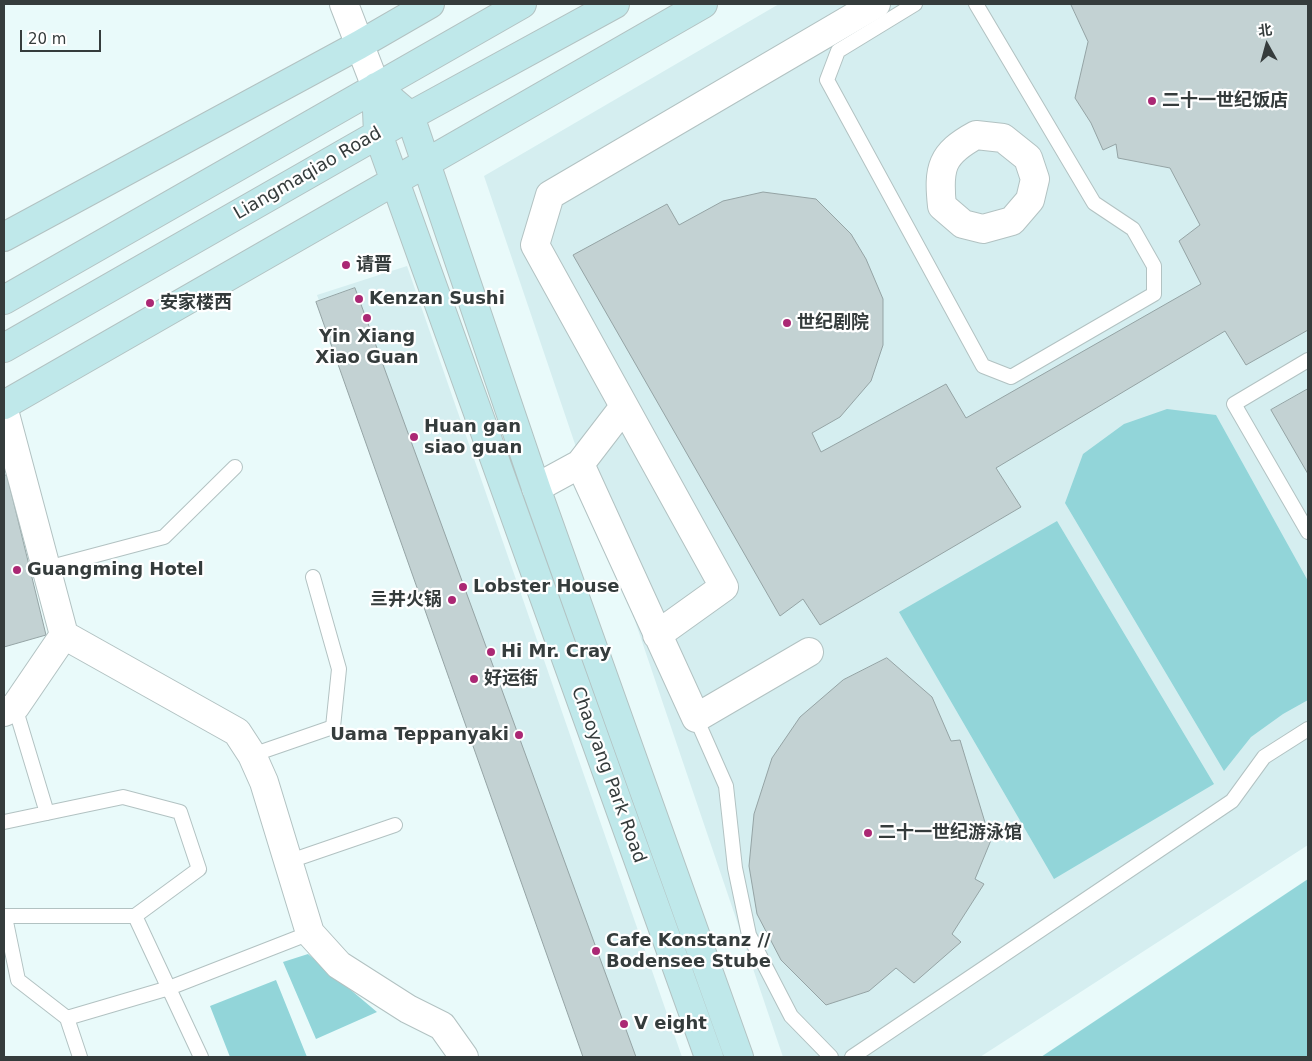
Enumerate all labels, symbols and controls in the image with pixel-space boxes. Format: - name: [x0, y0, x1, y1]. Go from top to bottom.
- scale bar: [22, 20, 104, 52]
- north arrow: [1242, 20, 1292, 70]
- text: 北: [1257, 21, 1273, 39]
- text: 20 m: [28, 30, 66, 48]
- place label: 二十一世纪饭店: [1162, 90, 1288, 112]
- marker: 二十一世纪饭店: [1146, 95, 1158, 107]
- street label: Liangmaqiao Road: [230, 123, 386, 225]
- place label: 请晋: [356, 254, 392, 276]
- marker: 请晋: [340, 259, 352, 271]
- place label: Kenzan Sushi: [369, 288, 505, 310]
- place label: 安家楼西: [160, 292, 232, 314]
- marker: Kenzan Sushi: [353, 293, 365, 305]
- marker: 安家楼西: [144, 297, 156, 309]
- marker: Yin Xiang Xiao Guan: [361, 312, 373, 324]
- place label: 世纪剧院: [797, 312, 869, 334]
- marker: 世纪剧院: [781, 317, 793, 329]
- place label: Yin Xiang Xiao Guan: [315, 326, 419, 368]
- place label: Huan gan siao guan: [424, 416, 522, 458]
- marker: Huan gan siao guan: [408, 431, 420, 443]
- place label: Guangming Hotel: [27, 559, 204, 581]
- marker: Guangming Hotel: [11, 564, 23, 576]
- place label: Lobster House: [473, 576, 620, 598]
- marker: Lobster House: [457, 581, 469, 593]
- place label: 亖井火锅: [370, 589, 442, 611]
- marker: 亖井火锅: [446, 594, 458, 606]
- place label: Hi Mr. Cray: [501, 641, 611, 663]
- marker: Hi Mr. Cray: [485, 646, 497, 658]
- place label: 好运街: [484, 668, 538, 690]
- marker: 好运街: [468, 673, 480, 685]
- street label: Chaoyang Park Road: [566, 684, 650, 866]
- place label: Uama Teppanyaki: [330, 724, 509, 746]
- marker: Uama Teppanyaki: [513, 729, 525, 741]
- place label: 二十一世纪游泳馆: [878, 822, 1022, 844]
- marker: 二十一世纪游泳馆: [862, 827, 874, 839]
- place label: Cafe Konstanz // Bodensee Stube: [606, 930, 771, 972]
- marker: Cafe Konstanz // Bodensee Stube: [590, 945, 602, 957]
- place label: V eight: [634, 1013, 707, 1035]
- marker: V eight: [618, 1018, 630, 1030]

